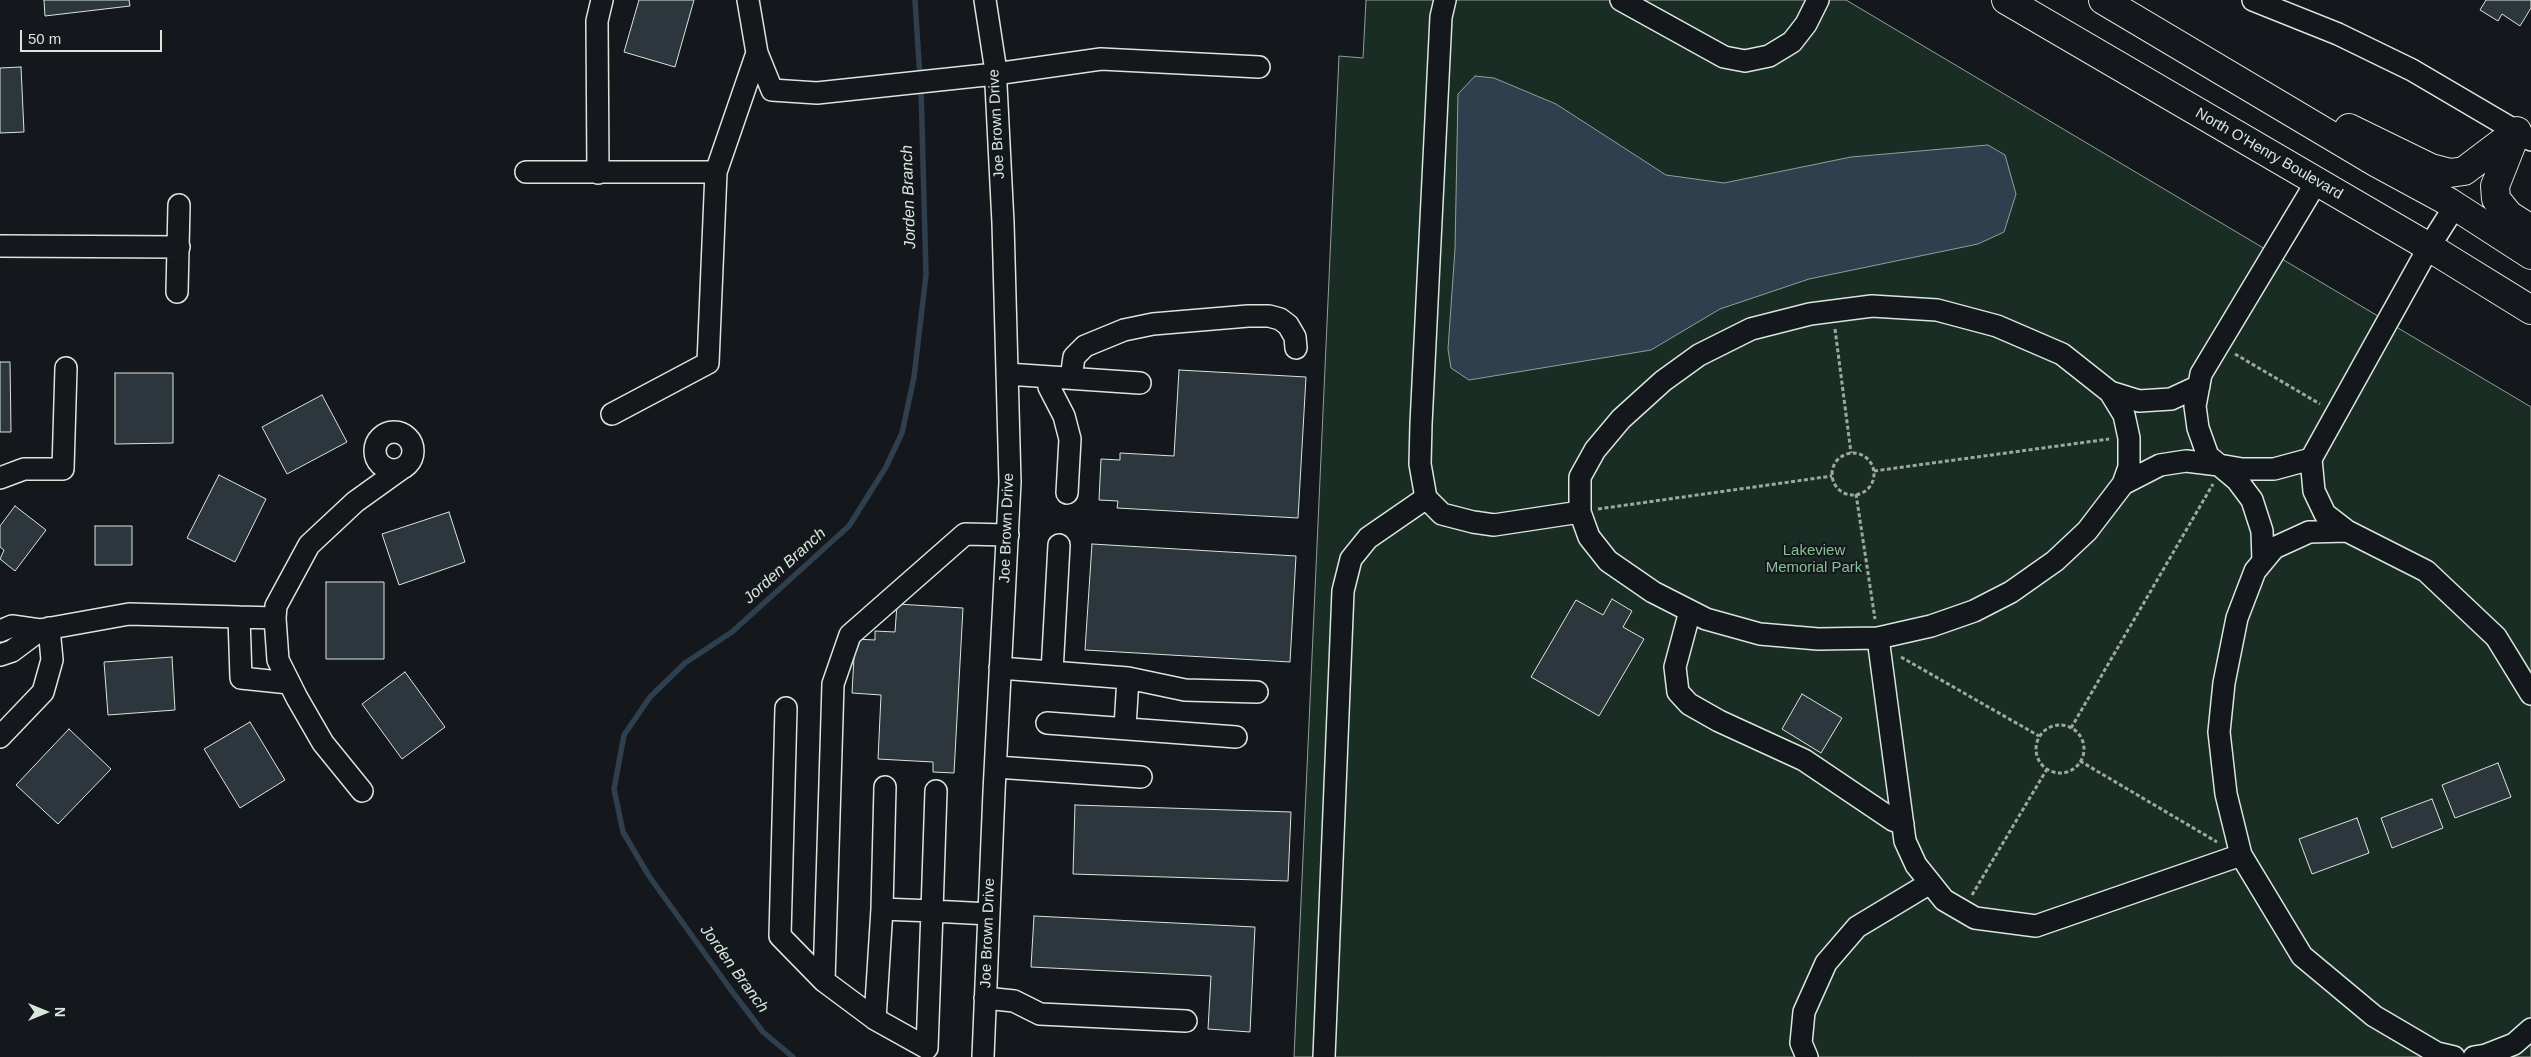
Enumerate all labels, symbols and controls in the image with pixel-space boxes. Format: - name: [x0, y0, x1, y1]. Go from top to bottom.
- scale bar: [22, 20, 165, 52]
- text: 50 m: [28, 30, 61, 47]
- street label: Joe Brown Drive: [985, 69, 1009, 179]
- street label: North O'Henry Boulevard: [2192, 104, 2346, 204]
- water label: Jorden Branch: [898, 145, 920, 249]
- street label: Joe Brown Drive: [996, 473, 1018, 583]
- water label: Jorden Branch: [740, 524, 830, 608]
- park label: Lakeview Memorial Park: [1766, 542, 1862, 577]
- street label: Joe Brown Drive: [977, 878, 999, 988]
- water label: Jorden Branch: [696, 921, 772, 1017]
- north arrow: [20, 987, 70, 1037]
- text: N: [52, 1007, 68, 1017]

